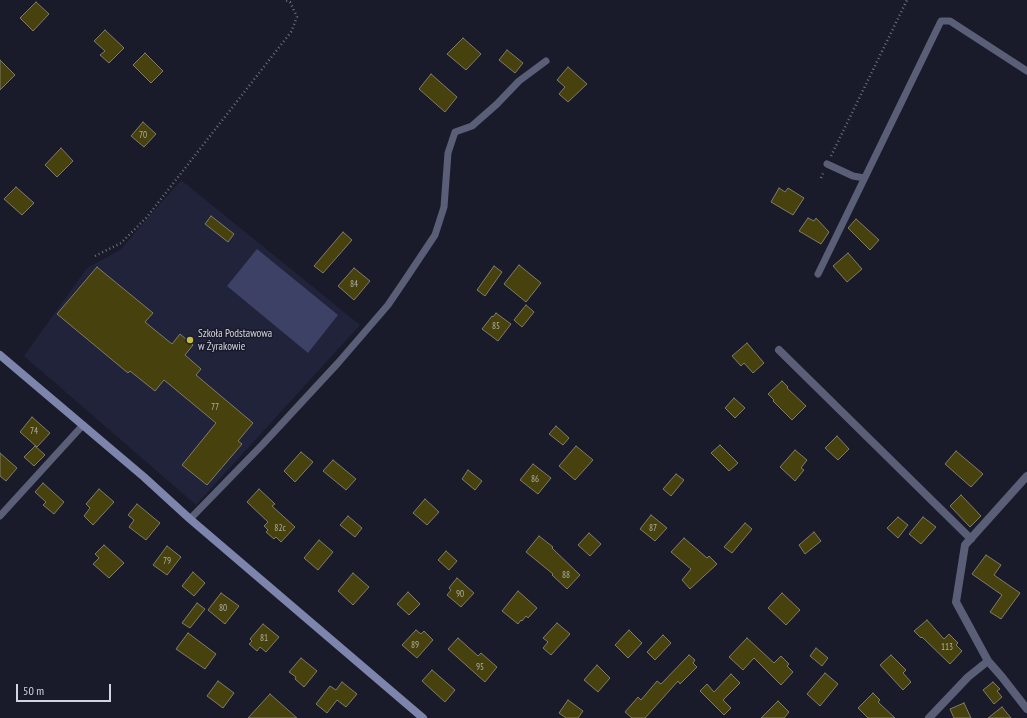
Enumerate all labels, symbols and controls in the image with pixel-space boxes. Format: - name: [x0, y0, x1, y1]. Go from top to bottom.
- house number: 70: [139, 130, 147, 140]
- house number: 84: [350, 279, 358, 289]
- house number: 85: [492, 321, 500, 331]
- place label: Szkoła Podstawowa w Żyrakowie: [198, 327, 272, 353]
- marker: Szkoła Podstawowa w Żyrakowie: [185, 335, 195, 345]
- house number: 77: [211, 402, 219, 412]
- house number: 74: [30, 426, 38, 436]
- house number: 86: [531, 474, 539, 484]
- house number: 82c: [274, 523, 286, 533]
- house number: 87: [649, 523, 657, 533]
- house number: 79: [163, 556, 171, 566]
- house number: 88: [562, 570, 570, 580]
- house number: 90: [456, 589, 464, 599]
- house number: 80: [219, 603, 227, 613]
- house number: 81: [260, 633, 268, 643]
- house number: 89: [411, 640, 419, 650]
- house number: 113: [941, 642, 953, 652]
- house number: 95: [476, 662, 484, 672]
- scale bar: [18, 676, 113, 702]
- text: 50 m: [23, 683, 44, 698]

